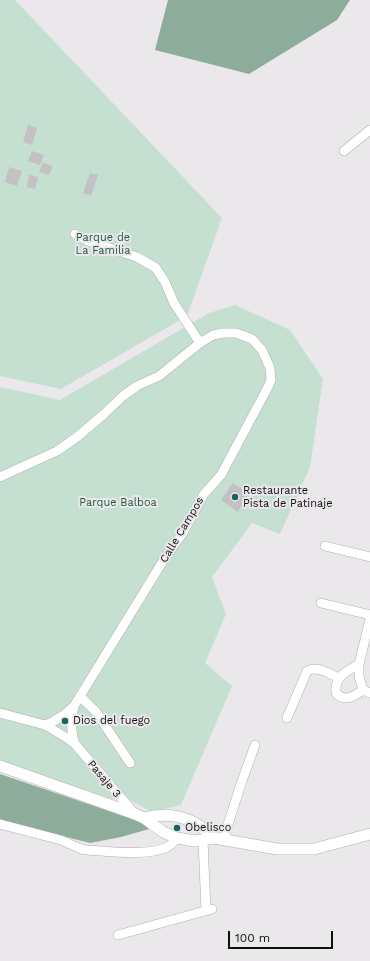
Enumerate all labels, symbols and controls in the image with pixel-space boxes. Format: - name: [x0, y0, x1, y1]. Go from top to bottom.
- park label: Parque de La Familia: [76, 231, 130, 257]
- place label: Restaurante Pista de Patinaje: [243, 484, 333, 510]
- marker: Restaurante Pista de Patinaje: [230, 492, 240, 502]
- street label: Calle Campos: [157, 495, 207, 565]
- park label: Parque Balboa: [79, 496, 157, 510]
- place label: Dios del fuego: [73, 714, 150, 728]
- marker: Dios del fuego: [60, 716, 70, 726]
- street label: Pasaje 3: [85, 758, 123, 800]
- place label: Obelisco: [185, 821, 231, 835]
- marker: Obelisco: [172, 823, 182, 833]
- scale bar: [230, 923, 335, 949]
- text: 100 m: [235, 931, 270, 945]

